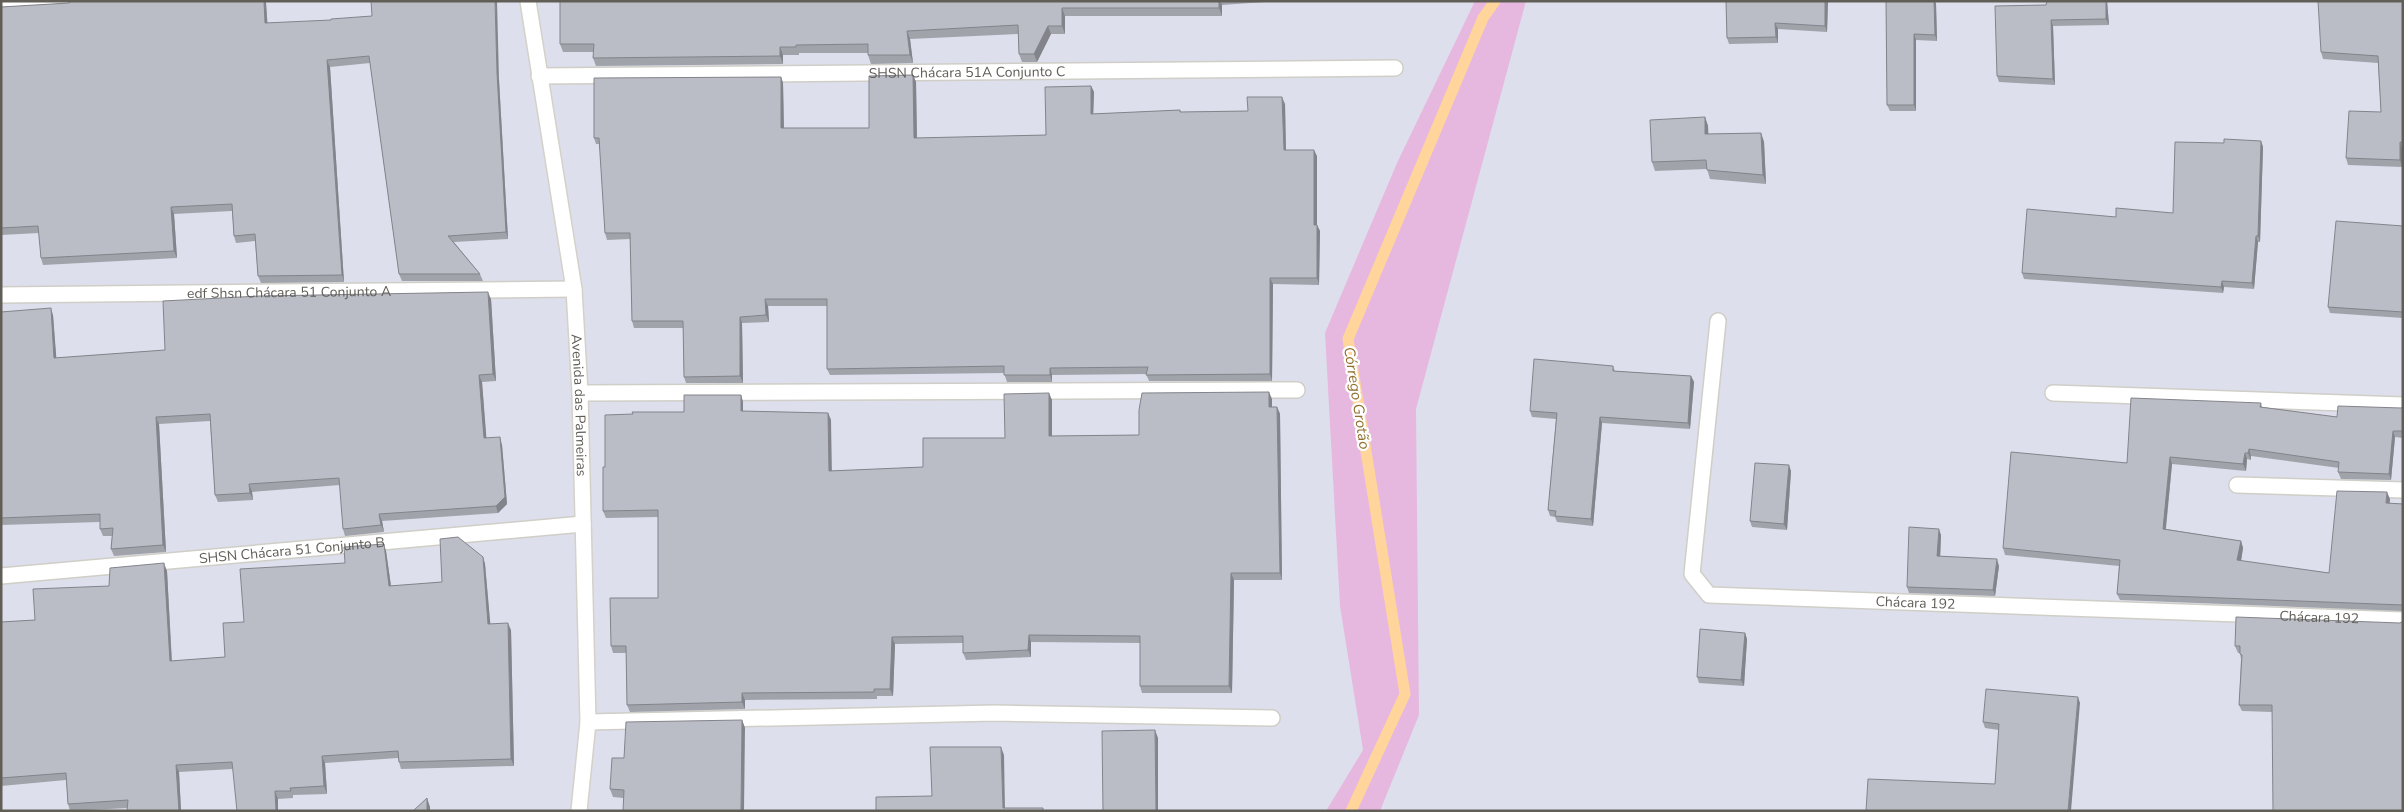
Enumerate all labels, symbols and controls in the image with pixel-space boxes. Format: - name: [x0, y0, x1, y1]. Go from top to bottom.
- street label: SHSN Chácara 51A Conjunto C: [869, 62, 1065, 82]
- street label: edf Shsn Chácara 51 Conjunto A: [187, 281, 391, 303]
- street label: Avenida das Palmeiras: [567, 333, 592, 477]
- water label: Córrego Grotão: [1339, 345, 1375, 451]
- street label: SHSN Chácara 51 Conjunto B: [198, 532, 386, 568]
- street label: Chácara 192: [1875, 592, 1956, 613]
- street label: Chácara 192: [2279, 606, 2360, 628]

